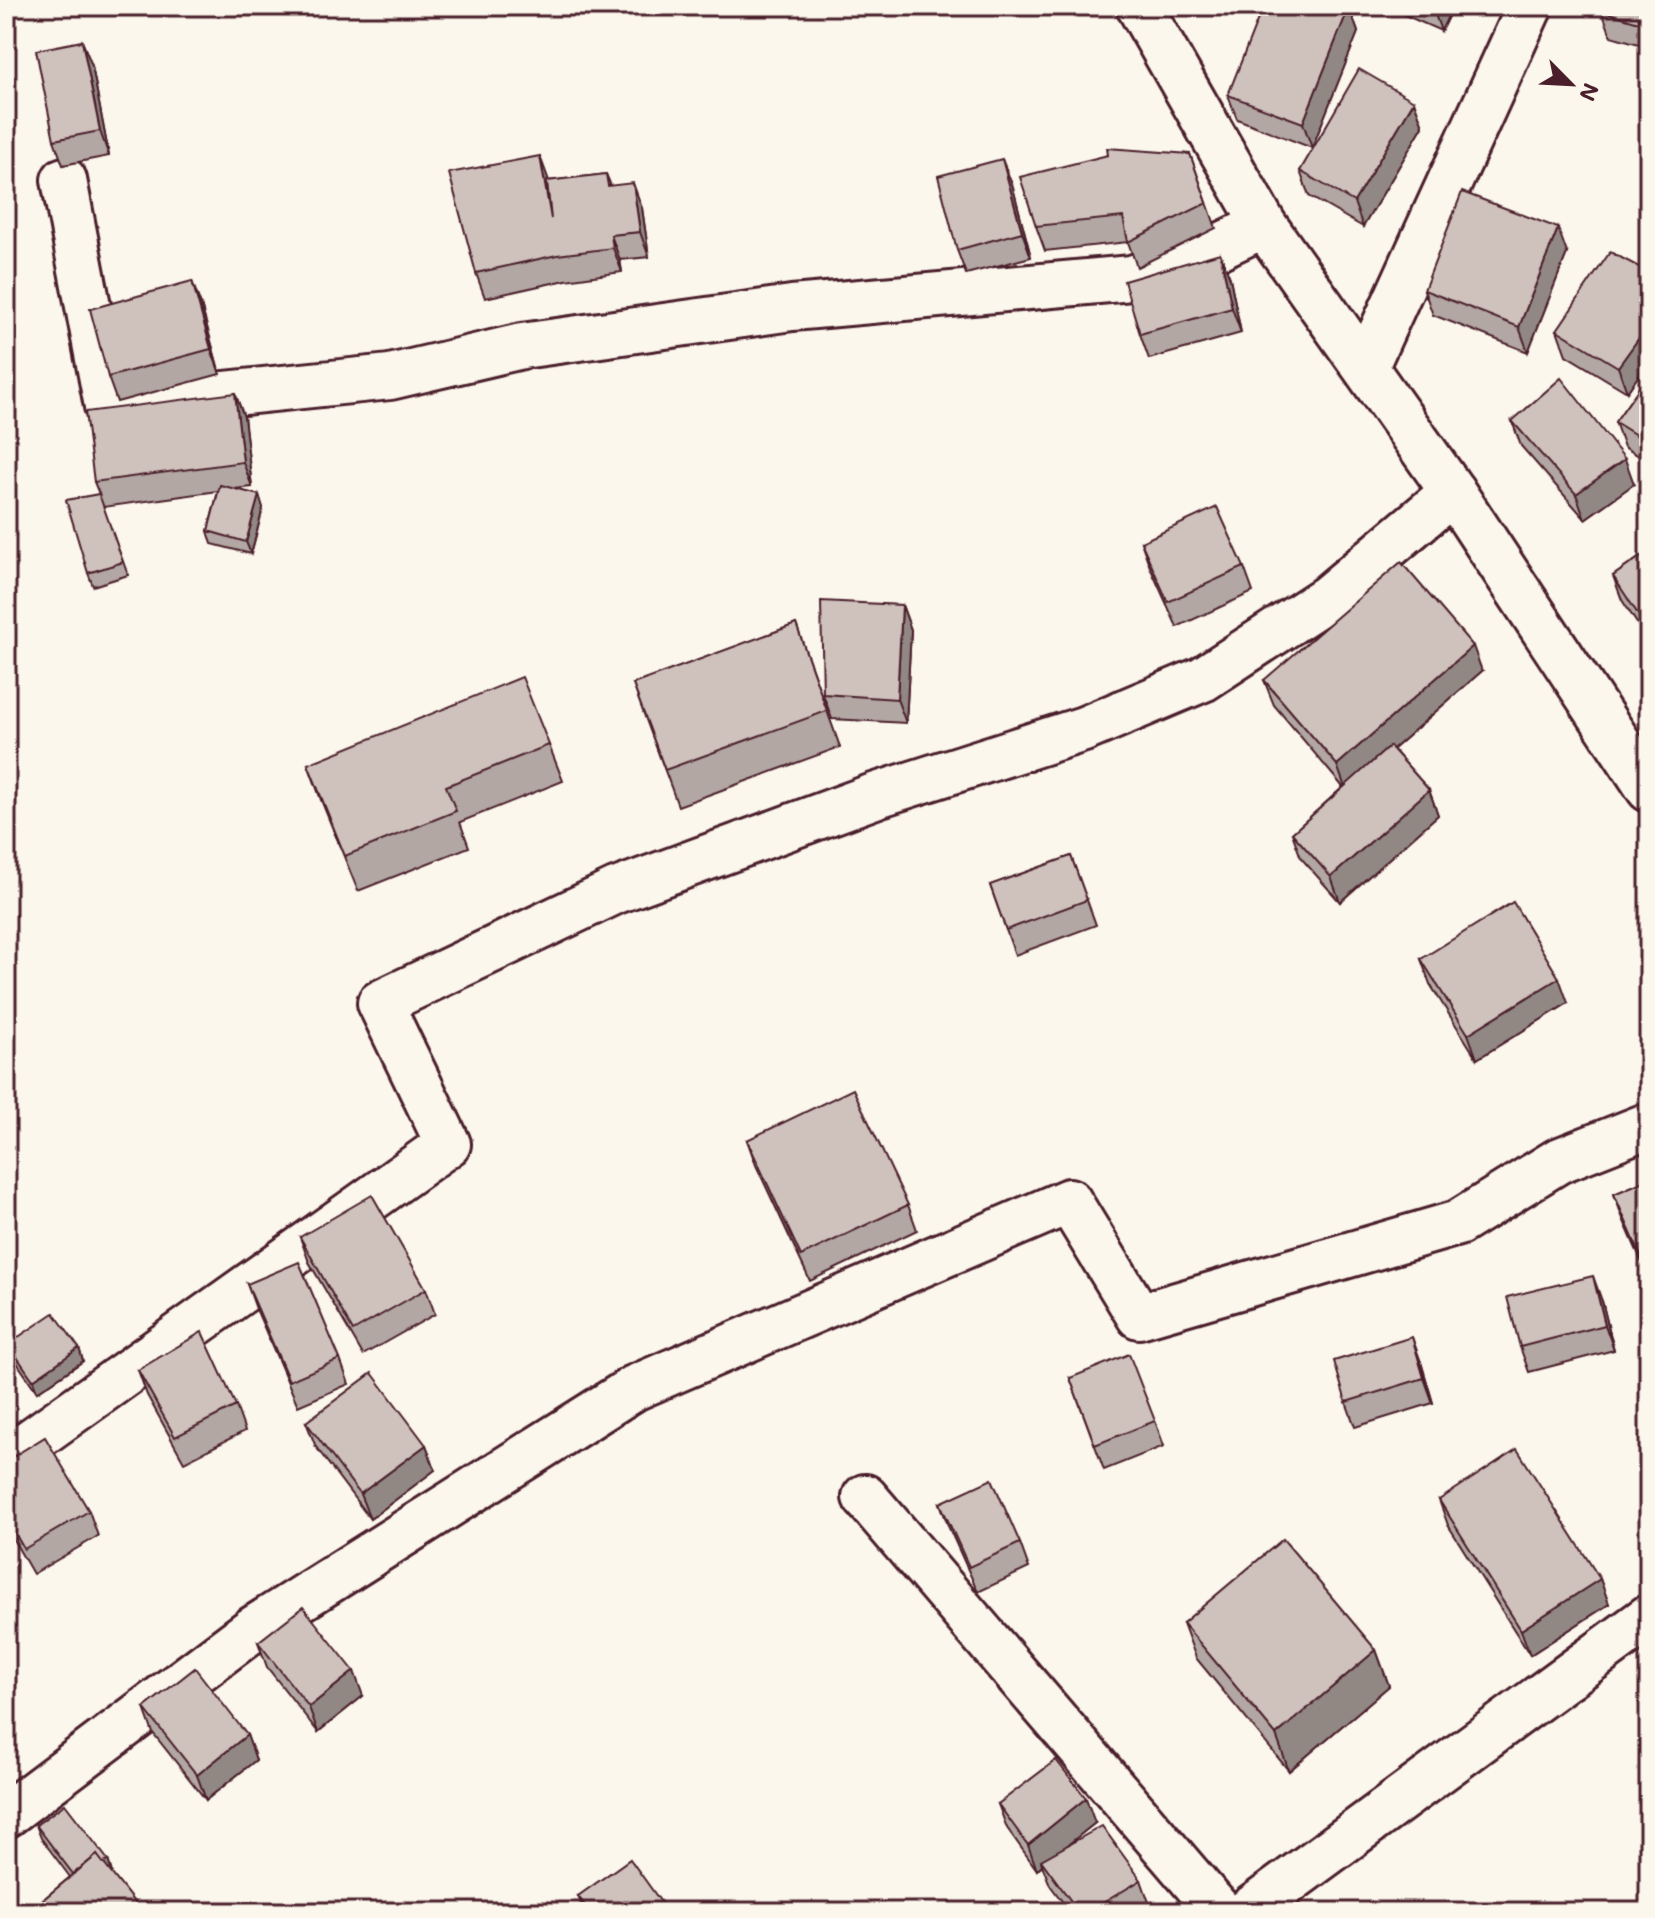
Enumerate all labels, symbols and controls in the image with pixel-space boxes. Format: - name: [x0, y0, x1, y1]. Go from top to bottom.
- north arrow: [1531, 44, 1611, 124]
- text: N: [1573, 79, 1606, 106]

